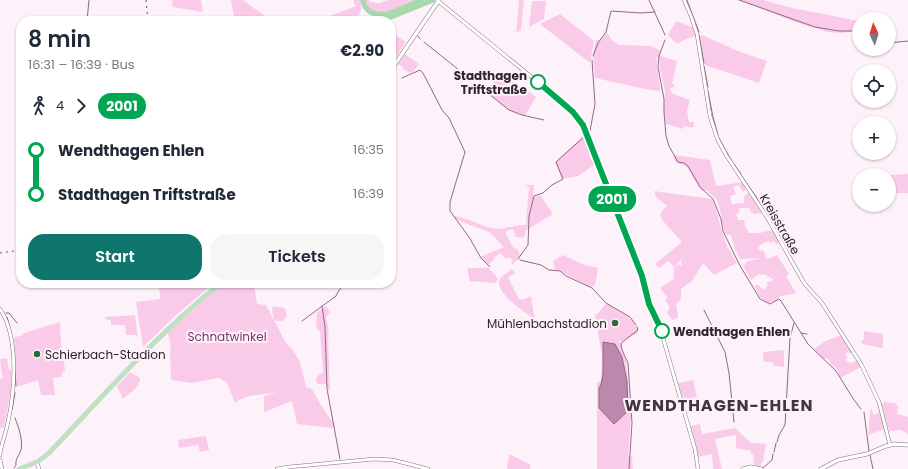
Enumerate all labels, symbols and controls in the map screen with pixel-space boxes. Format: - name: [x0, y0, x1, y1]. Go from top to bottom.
- north arrow: [852, 12, 896, 56]
- map controls: [852, 12, 896, 212]
- text: 8 min: [28, 24, 91, 55]
- text: €2.90: [340, 40, 384, 61]
- text: 16:31 – 16:39 · Bus: [28, 55, 135, 74]
- button: locate: [852, 64, 896, 108]
- place label: Stadthagen Triftstraße: [454, 67, 528, 98]
- marker: Stadthagen Triftstraße: [530, 74, 546, 90]
- icon: walk: [28, 95, 50, 117]
- icon: forward: [70, 95, 92, 117]
- text: 4: [56, 96, 64, 115]
- text: 2001: [106, 96, 138, 116]
- button: +: [852, 116, 896, 160]
- text: Wendthagen Ehlen: [58, 140, 204, 161]
- text: 16:35: [353, 140, 384, 159]
- button: −: [852, 168, 896, 212]
- text: Stadthagen Triftstraße: [58, 184, 236, 205]
- text: 16:39: [353, 184, 384, 203]
- line badge: 2001: [584, 186, 640, 212]
- text: 2001: [596, 189, 628, 209]
- street label: Kreisstraße: [756, 191, 804, 257]
- button: Start: [28, 234, 202, 280]
- button: Tickets: [210, 234, 384, 280]
- place label: Mühlenbachstadion: [487, 315, 607, 332]
- marker: Mühlenbachstadion: [610, 318, 620, 328]
- marker: Wendthagen Ehlen: [654, 323, 670, 339]
- place label: Wendthagen Ehlen: [673, 323, 790, 340]
- park label: Schnatwinkel: [187, 328, 267, 345]
- place label: Schierbach-Stadion: [45, 346, 166, 363]
- marker: Schierbach-Stadion: [32, 349, 42, 359]
- district label: WENDTHAGEN-EHLEN: [625, 394, 813, 417]

